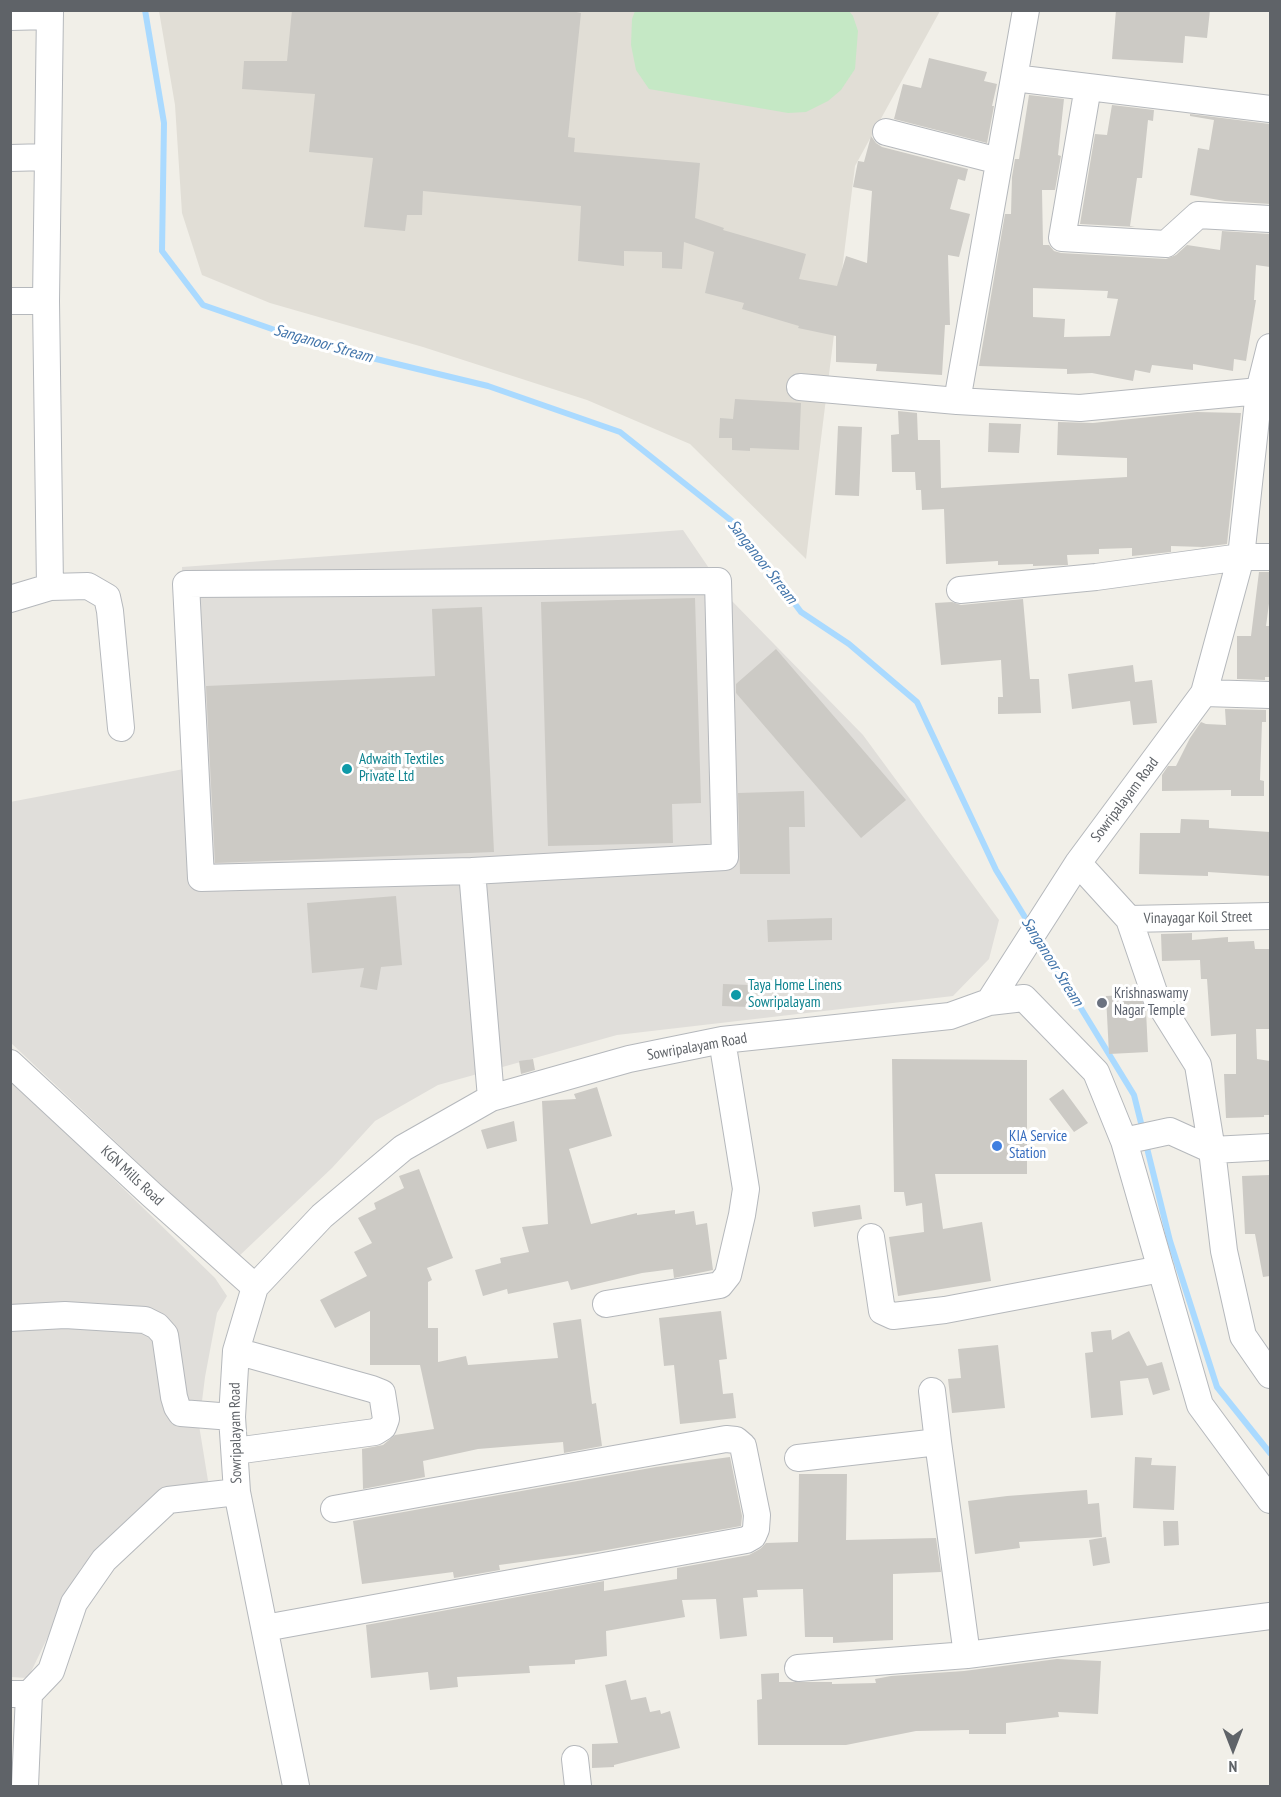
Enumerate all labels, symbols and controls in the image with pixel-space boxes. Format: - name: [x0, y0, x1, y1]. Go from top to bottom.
- water label: Sanganoor Stream: [272, 321, 374, 367]
- water label: Sanganoor Stream: [723, 516, 801, 608]
- place label: Adwaith Textiles Private Ltd: [359, 751, 444, 786]
- street label: Sowripalayam Road: [1087, 754, 1163, 846]
- marker: Adwaith Textiles Private Ltd: [340, 762, 354, 776]
- street label: Vinayagar Koil Street: [1144, 908, 1252, 928]
- water label: Sanganoor Stream: [1017, 914, 1087, 1010]
- place label: Taya Home Linens Sowripalayam: [748, 977, 842, 1012]
- place label: Krishnaswamy Nagar Temple: [1114, 985, 1188, 1020]
- marker: Taya Home Linens Sowripalayam: [729, 988, 743, 1002]
- marker: Krishnaswamy Nagar Temple: [1095, 996, 1109, 1010]
- street label: Sowripalayam Road: [646, 1029, 748, 1065]
- place label: KIA Service Station: [1009, 1128, 1067, 1163]
- marker: KIA Service Station: [990, 1139, 1004, 1153]
- street label: KGN Mills Road: [97, 1142, 167, 1210]
- street label: Sowripalayam Road: [226, 1382, 246, 1484]
- north arrow: [1203, 1719, 1263, 1779]
- text: N: [1229, 1757, 1237, 1777]

